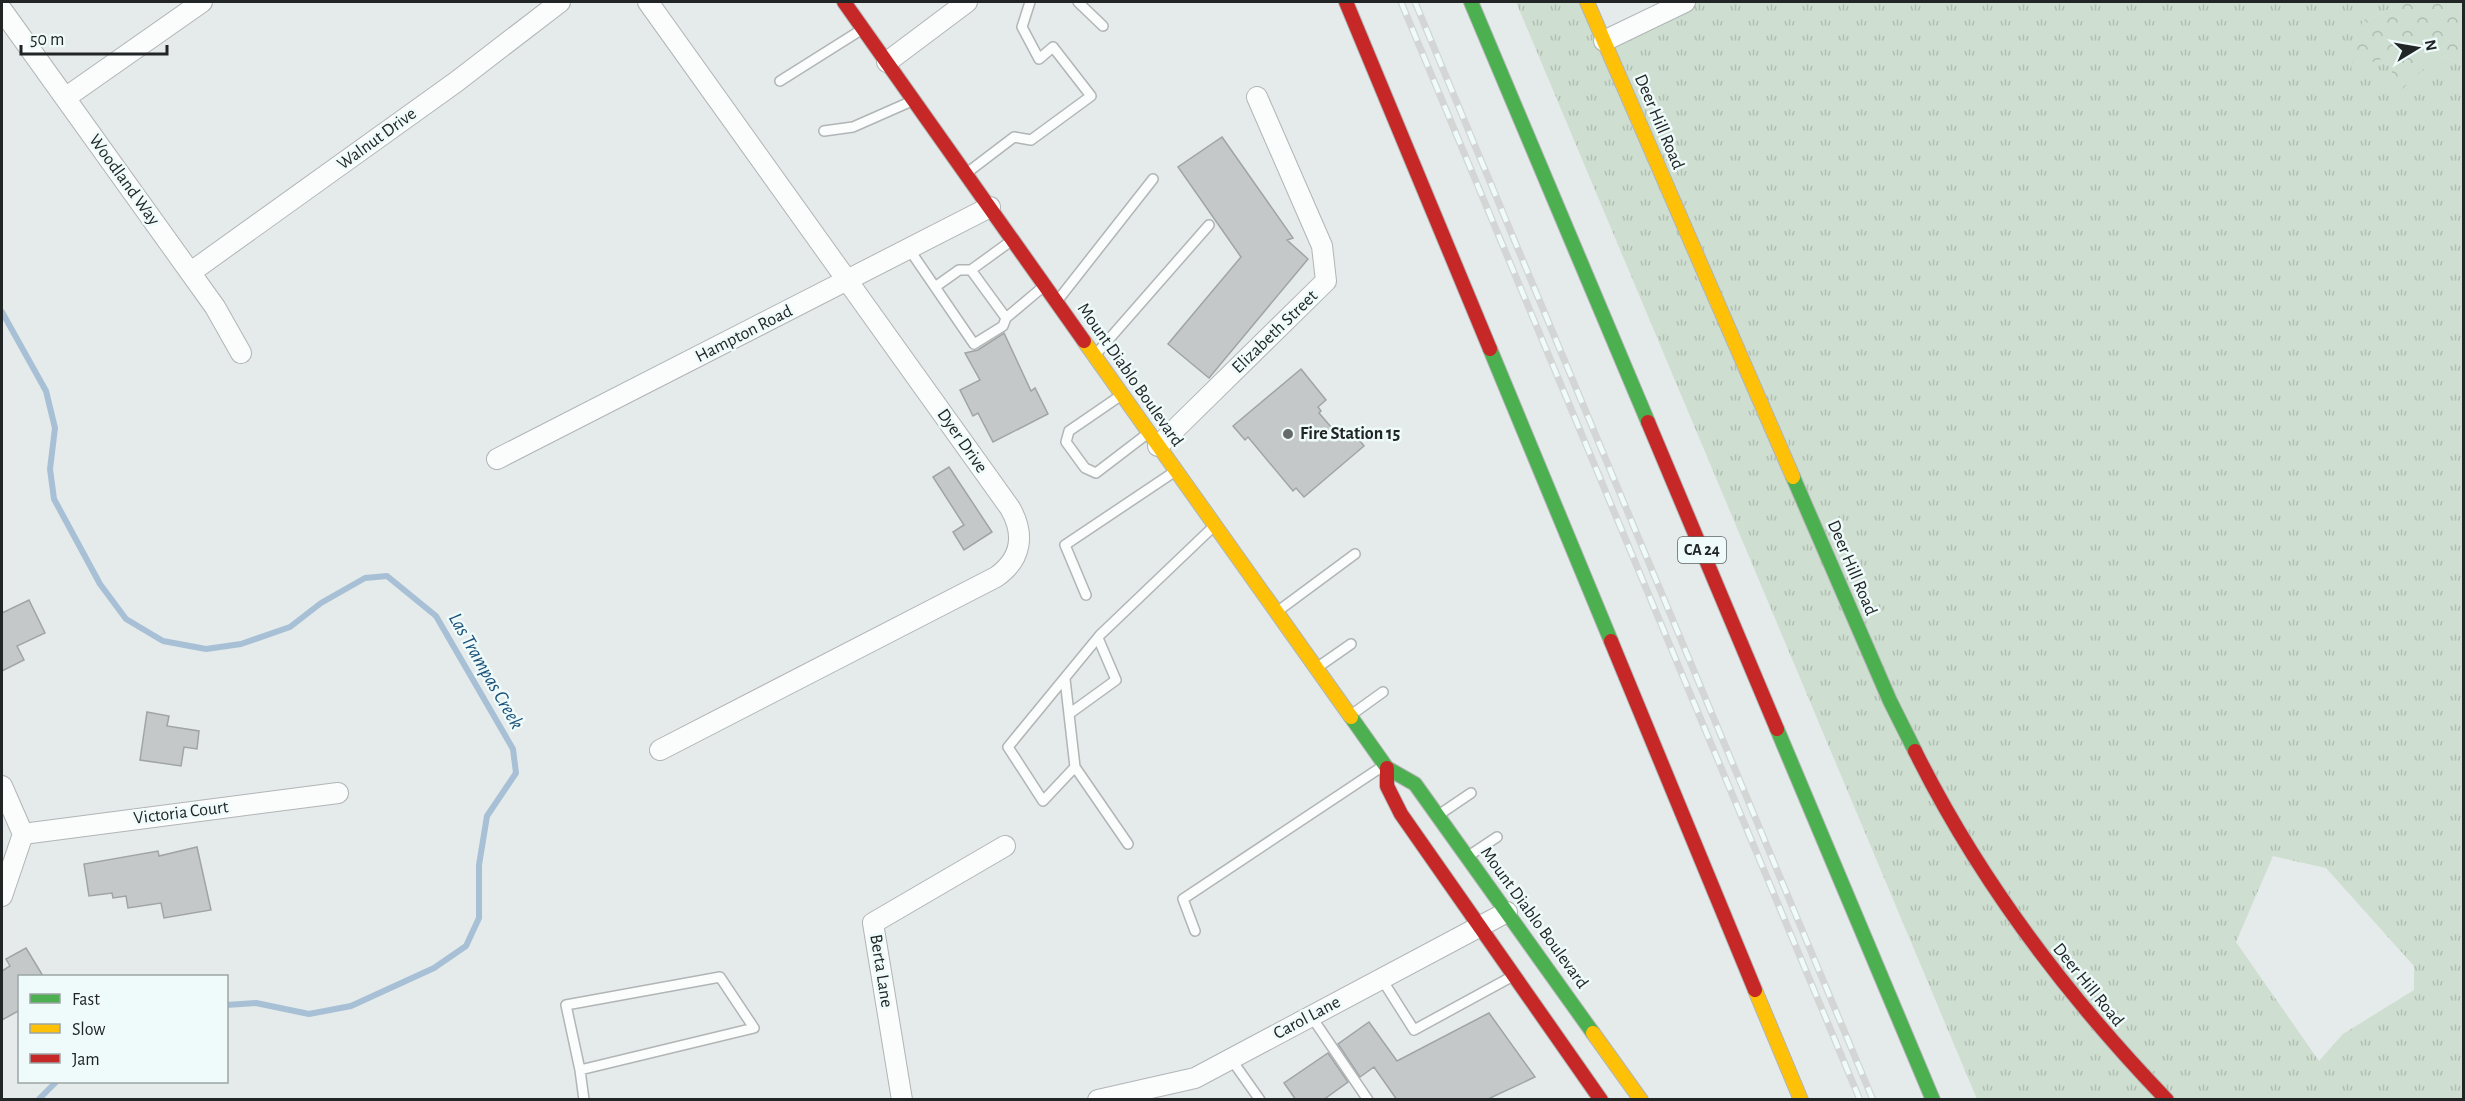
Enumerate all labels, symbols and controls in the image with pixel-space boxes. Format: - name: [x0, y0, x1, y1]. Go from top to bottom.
- scale bar: [21, 18, 166, 56]
- north arrow: [2387, 18, 2447, 78]
- text: 50 m: [30, 31, 64, 49]
- text: N: [2422, 38, 2440, 52]
- street label: Deer Hill Road: [1631, 72, 1687, 172]
- street label: Walnut Drive: [334, 105, 420, 173]
- street label: Woodland Way: [85, 131, 163, 229]
- street label: Elizabeth Street: [1229, 287, 1321, 377]
- street label: Mount Diablo Boulevard: [1074, 300, 1186, 450]
- street label: Hampton Road: [693, 302, 795, 366]
- street label: Dyer Drive: [934, 406, 990, 476]
- place label: Fire Station 15: [1300, 425, 1400, 443]
- marker: Fire Station 15: [1281, 427, 1295, 441]
- street label: Deer Hill Road: [1824, 518, 1880, 618]
- road number: CA 24: [1678, 537, 1726, 563]
- water label: Las Trampas Creek: [445, 609, 527, 733]
- street label: Victoria Court: [133, 798, 230, 828]
- street label: Mount Diablo Boulevard: [1477, 844, 1591, 992]
- street label: Berta Lane: [866, 933, 896, 1009]
- street label: Deer Hill Road: [2049, 940, 2127, 1030]
- legend: [18, 975, 228, 1083]
- text: Fast: [72, 991, 100, 1009]
- street label: Carol Lane: [1271, 993, 1343, 1043]
- text: Slow: [72, 1021, 105, 1039]
- text: Jam: [72, 1051, 100, 1069]

